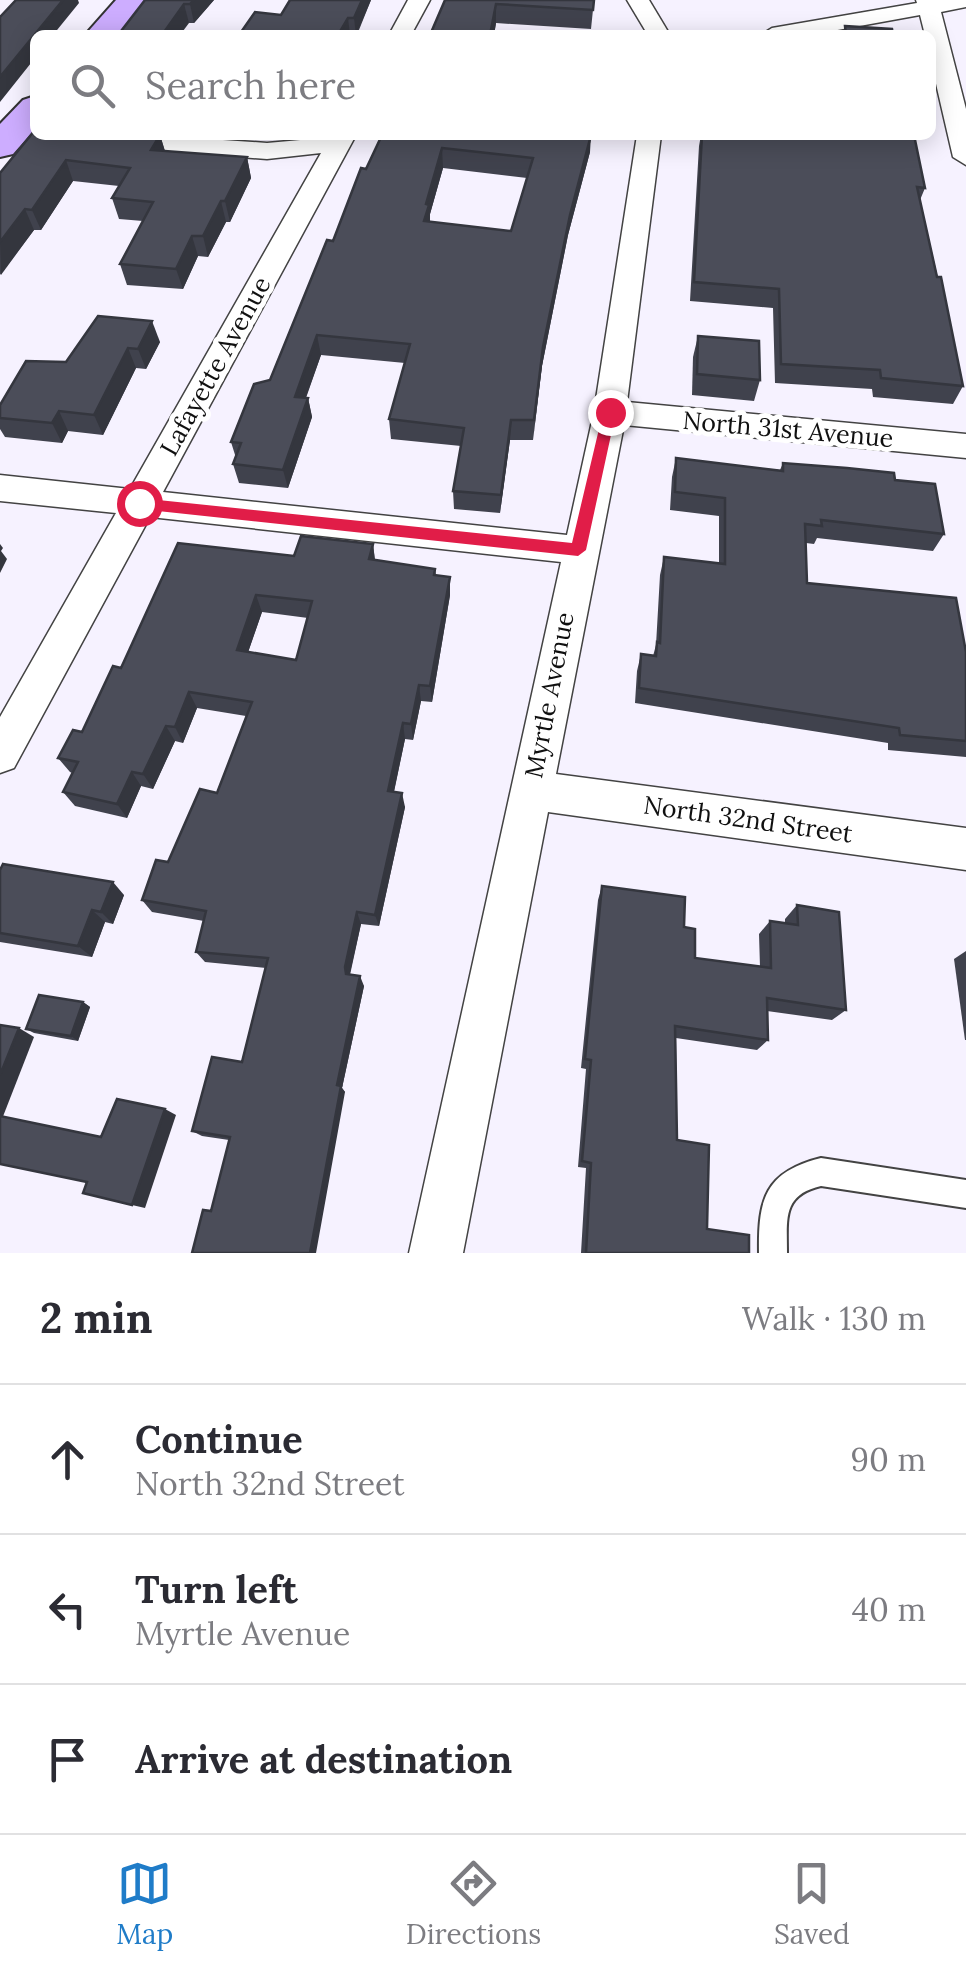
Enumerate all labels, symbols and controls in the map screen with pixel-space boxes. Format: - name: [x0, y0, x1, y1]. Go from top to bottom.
- search box: [30, 30, 936, 140]
- icon: search: [65, 58, 120, 113]
- text: Search here: [145, 61, 356, 109]
- street label: Lafayette Avenue: [153, 271, 277, 461]
- route end: [588, 390, 634, 436]
- street label: North 31st Avenue: [681, 404, 895, 454]
- route start: [117, 481, 163, 527]
- street label: Myrtle Avenue: [517, 609, 581, 781]
- street label: North 32nd Street: [642, 789, 855, 850]
- text: 2 min: [40, 1291, 153, 1345]
- text: Walk · 130 m: [742, 1298, 926, 1339]
- text: Continue: [135, 1415, 303, 1463]
- icon: ahead: [40, 1432, 95, 1487]
- text: 90 m: [851, 1439, 926, 1480]
- text: North 32nd Street: [135, 1463, 405, 1504]
- text: Turn left: [135, 1565, 298, 1613]
- icon: left: [40, 1582, 95, 1637]
- text: 40 m: [852, 1589, 926, 1630]
- text: Myrtle Avenue: [135, 1613, 350, 1654]
- icon: arrive: [40, 1732, 95, 1787]
- text: Arrive at destination: [135, 1735, 512, 1783]
- tab: Map: [116, 1856, 173, 1952]
- tab: Directions: [406, 1856, 541, 1952]
- tab: Saved: [774, 1856, 850, 1952]

